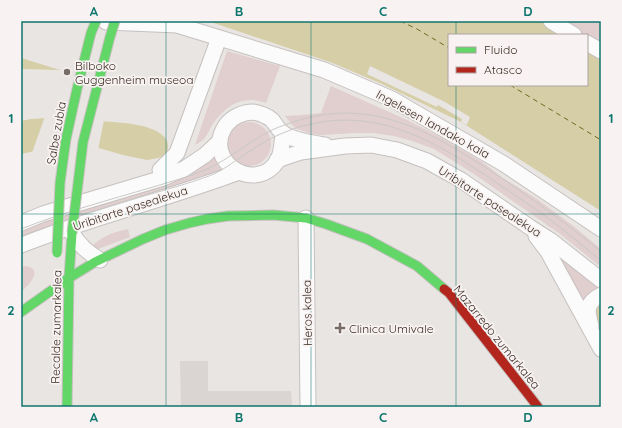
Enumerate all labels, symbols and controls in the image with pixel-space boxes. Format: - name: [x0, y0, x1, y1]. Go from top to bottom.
- text: A: [90, 3, 99, 19]
- text: B: [235, 3, 243, 19]
- text: C: [379, 3, 387, 19]
- text: D: [523, 3, 533, 19]
- legend: [448, 34, 588, 86]
- text: Fluido: [484, 42, 517, 57]
- place label: Bilboko Guggenheim museoa: [75, 58, 194, 87]
- text: Atasco: [484, 62, 522, 77]
- marker: Bilboko Guggenheim museoa: [62, 67, 72, 77]
- street label: Ingelesen landako kaia: [374, 86, 492, 162]
- street label: Salbe zubia: [43, 100, 69, 166]
- text: 1: [8, 110, 14, 126]
- text: 1: [608, 110, 614, 126]
- street label: Uribitarte pasealekua: [436, 162, 544, 240]
- street label: Uribitarte pasealekua: [71, 182, 189, 234]
- street label: Recalde zumarkalea: [48, 270, 64, 384]
- street label: Heros kalea: [299, 280, 315, 346]
- street label: Mazarredo zumarkalea: [450, 282, 544, 392]
- text: 2: [7, 302, 15, 318]
- text: 2: [607, 302, 615, 318]
- place label: Clinica Umivale: [349, 321, 434, 336]
- marker: Clinica Umivale: [334, 322, 346, 334]
- text: A: [90, 409, 99, 425]
- text: B: [235, 409, 243, 425]
- text: C: [379, 409, 387, 425]
- text: D: [523, 409, 533, 425]

